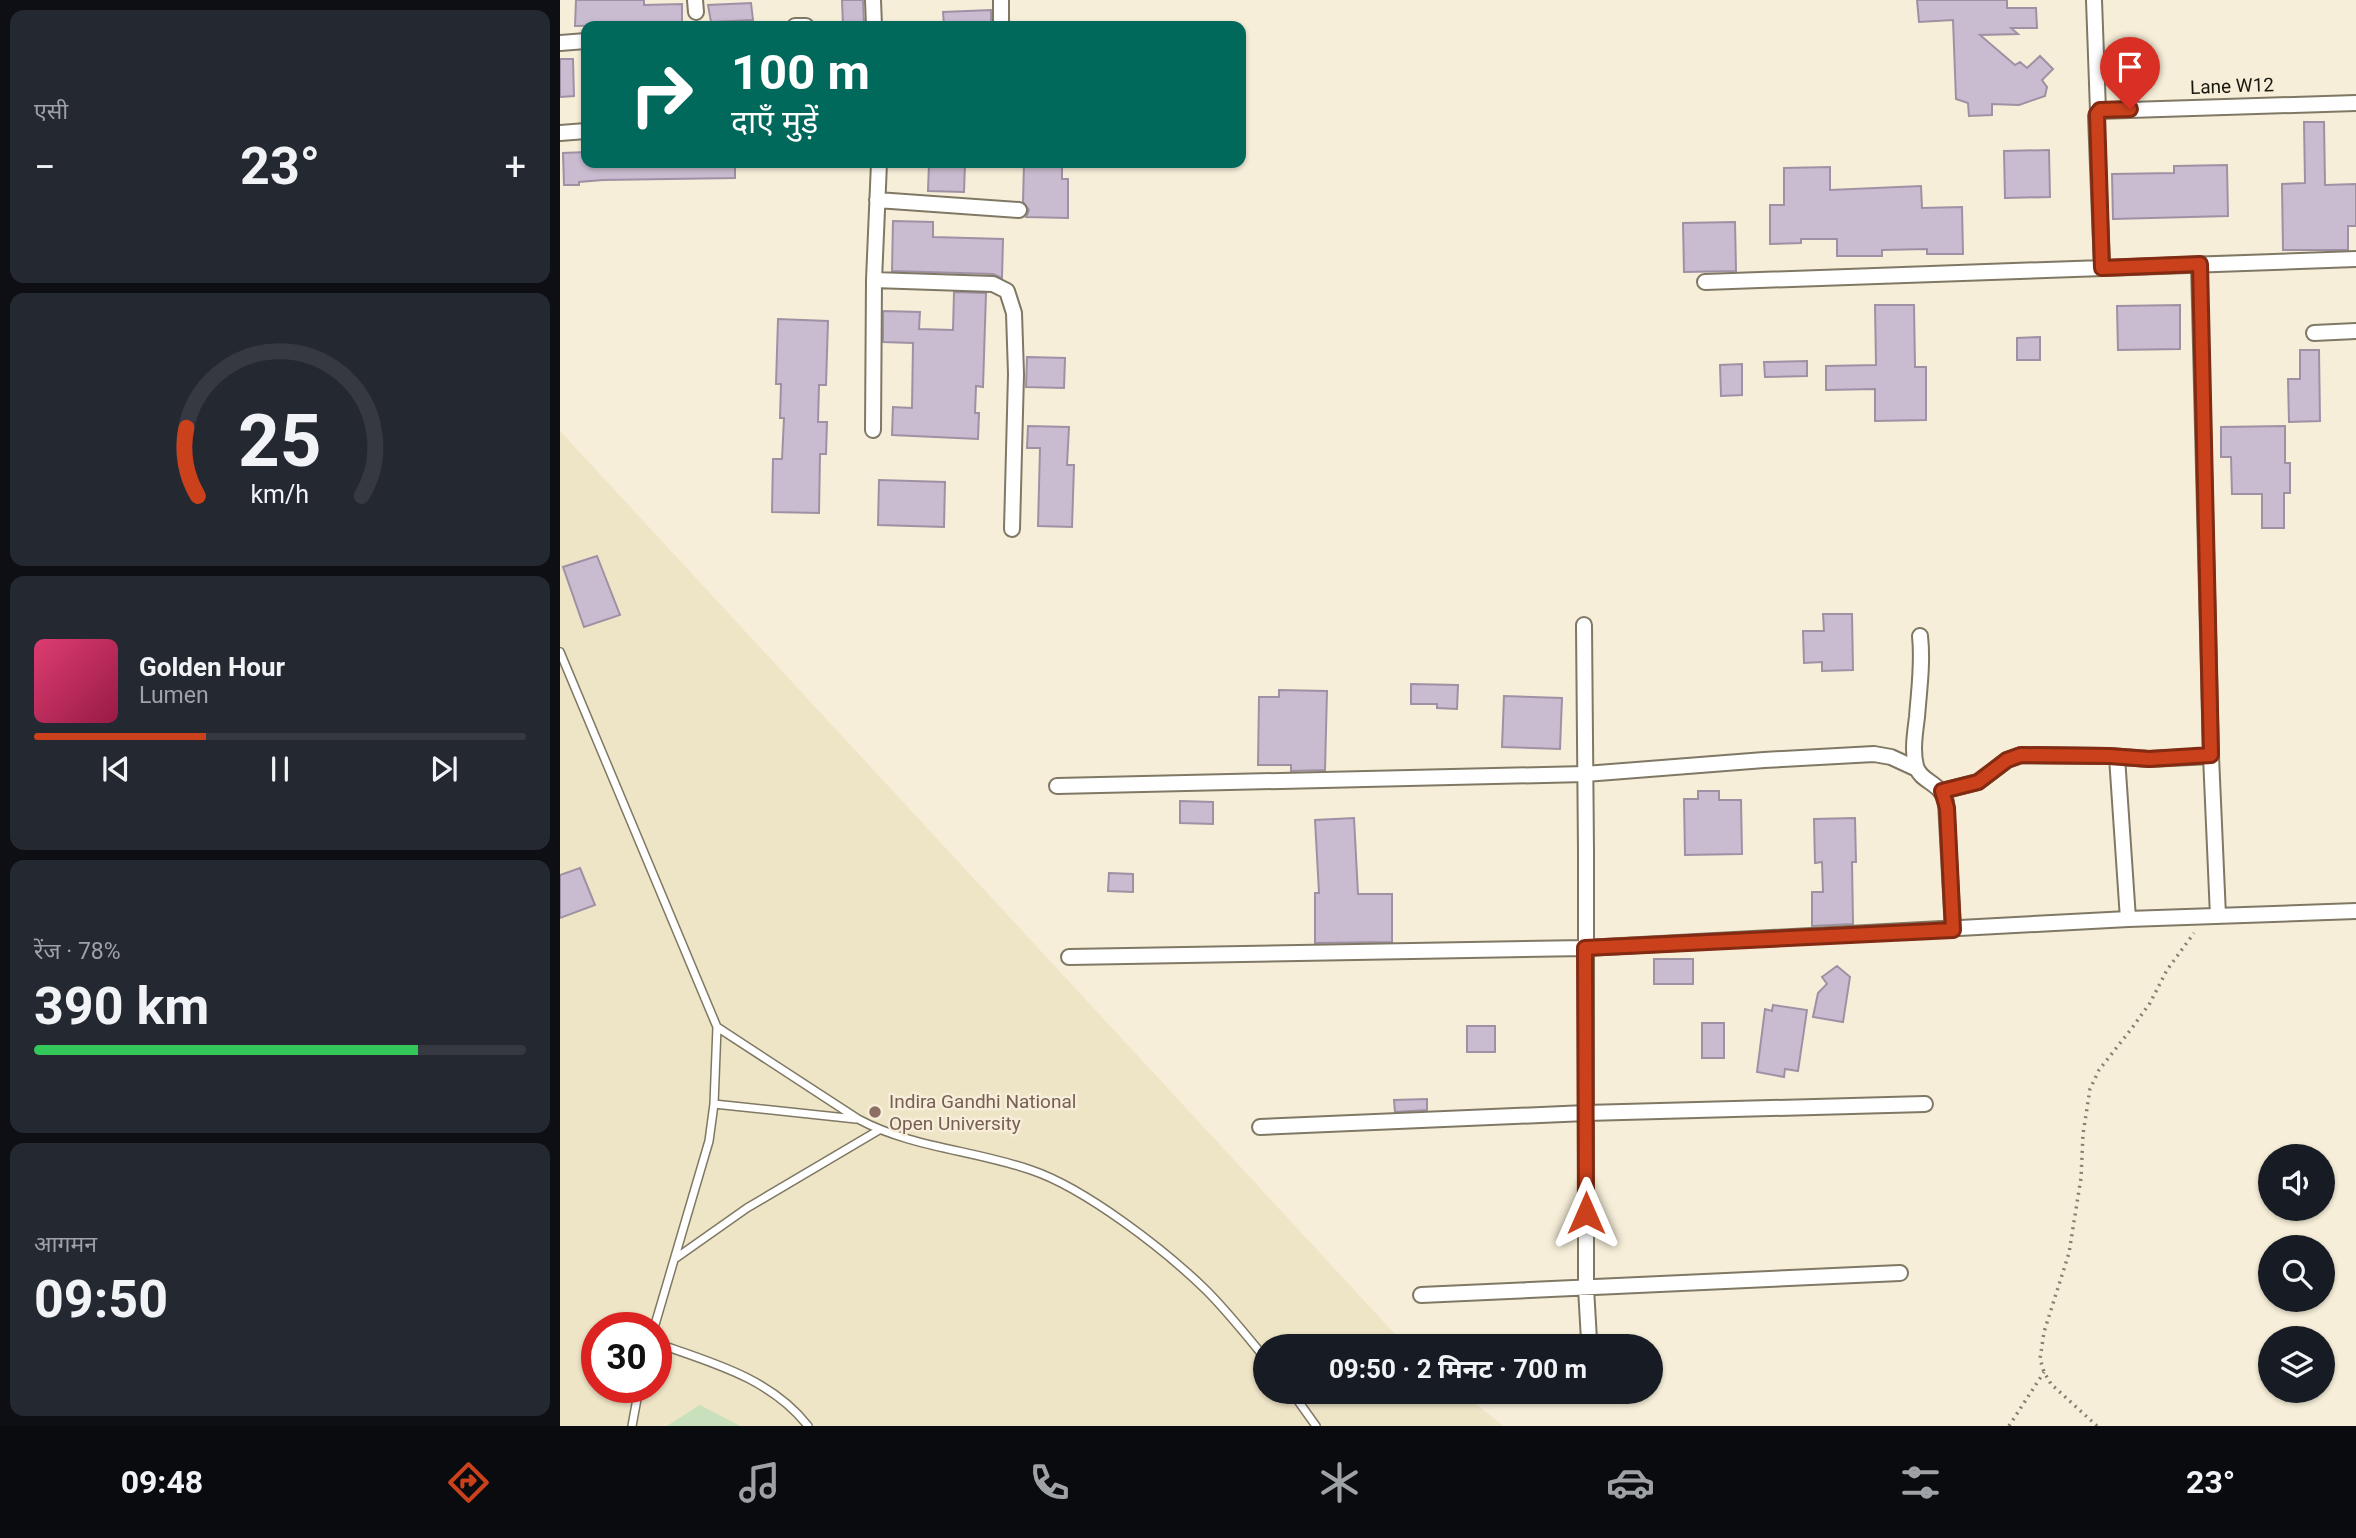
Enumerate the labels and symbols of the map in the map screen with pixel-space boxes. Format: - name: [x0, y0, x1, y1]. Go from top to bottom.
- pin: [2100, 37, 2160, 109]
- street label: Lane W12: [2190, 73, 2274, 99]
- place label: Indira Gandhi National Open University: [889, 1090, 1076, 1135]
- marker: Indira Gandhi National Open University: [867, 1104, 883, 1120]
- position arrow: [1549, 1176, 1623, 1250]
- speed limit sign: 30: [581, 1312, 672, 1403]

